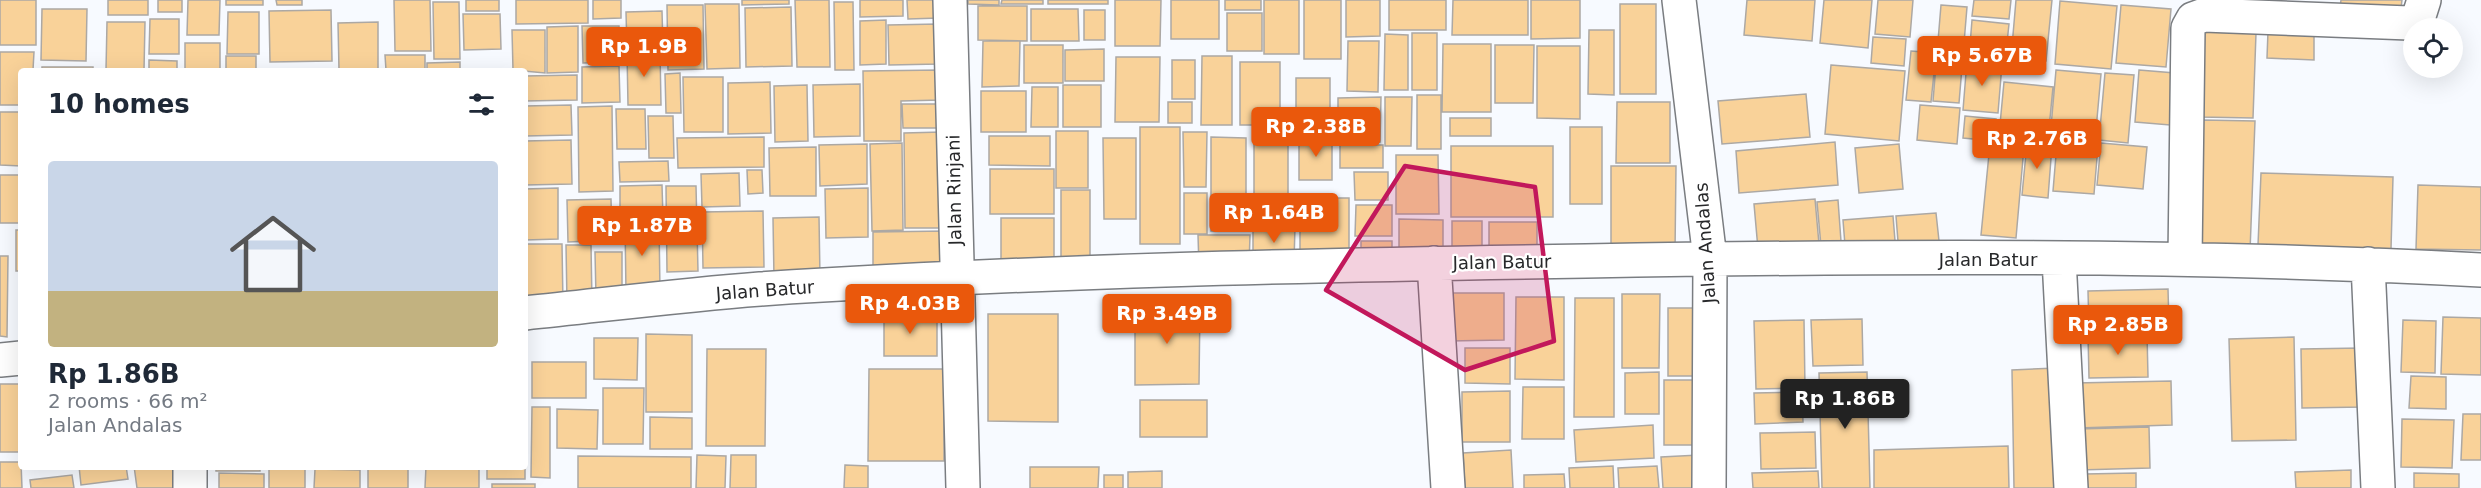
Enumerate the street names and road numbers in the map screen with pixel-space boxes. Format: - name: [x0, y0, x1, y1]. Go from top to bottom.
- street label: Jalan Rinjani: [943, 134, 965, 247]
- street label: Jalan Andalas: [1690, 182, 1720, 305]
- street label: Jalan Batur: [1938, 249, 2038, 270]
- street label: Jalan Batur: [1451, 251, 1552, 273]
- street label: Jalan Batur: [714, 276, 816, 304]

